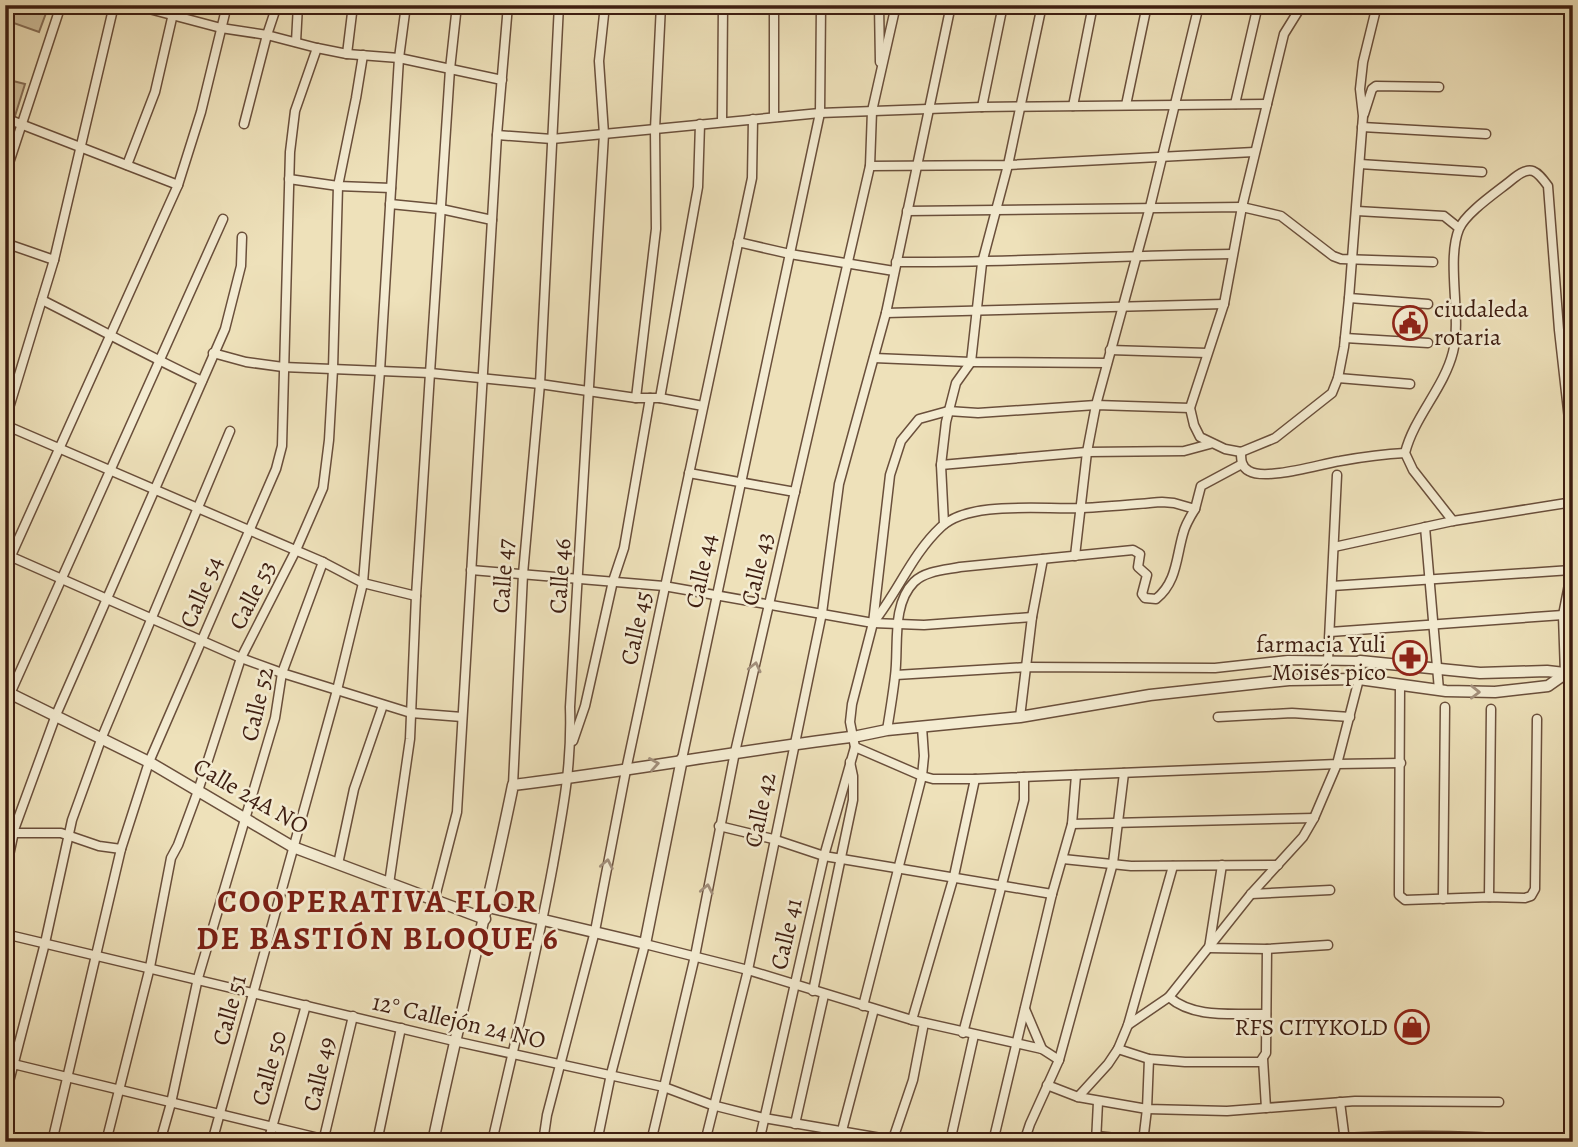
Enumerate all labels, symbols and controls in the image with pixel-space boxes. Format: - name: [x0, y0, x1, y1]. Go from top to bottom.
- place label: ciudaleda rotaria: [1434, 293, 1529, 353]
- public building icon: ciudaleda rotaria: [1391, 304, 1429, 342]
- street label: Calle 43: [733, 529, 781, 609]
- street label: Calle 44: [678, 531, 724, 611]
- street label: Calle 47: [484, 537, 522, 614]
- street label: Calle 46: [541, 537, 579, 615]
- street label: Calle 54: [172, 551, 230, 633]
- street label: Calle 53: [221, 555, 283, 635]
- street label: Calle 45: [613, 588, 659, 668]
- place label: farmacia Yuli Moisés pico: [1256, 628, 1386, 688]
- pharmacy icon: farmacia Yuli Moisés pico: [1391, 639, 1429, 677]
- one-way arrow: [746, 661, 761, 673]
- street label: Calle 52: [233, 664, 281, 744]
- one-way arrow: [1470, 684, 1481, 699]
- street label: Calle 24A NO: [187, 750, 315, 842]
- one-way arrow: [648, 758, 660, 773]
- street label: Calle 42: [736, 770, 784, 850]
- one-way arrow: [599, 858, 614, 870]
- district label: COOPERATIVA FLOR DE BASTIÓN BLOQUE 6: [196, 879, 560, 960]
- one-way arrow: [699, 883, 714, 895]
- street label: Calle 41: [762, 895, 810, 973]
- street label: Calle 51: [204, 971, 254, 1049]
- street label: 12° Callejón 24 NO: [369, 985, 549, 1057]
- shop icon: RFS CITYKOLD: [1393, 1008, 1431, 1046]
- place label: RFS CITYKOLD: [1235, 1011, 1388, 1043]
- street label: Calle 50: [244, 1027, 294, 1109]
- street label: Calle 49: [295, 1034, 343, 1114]

